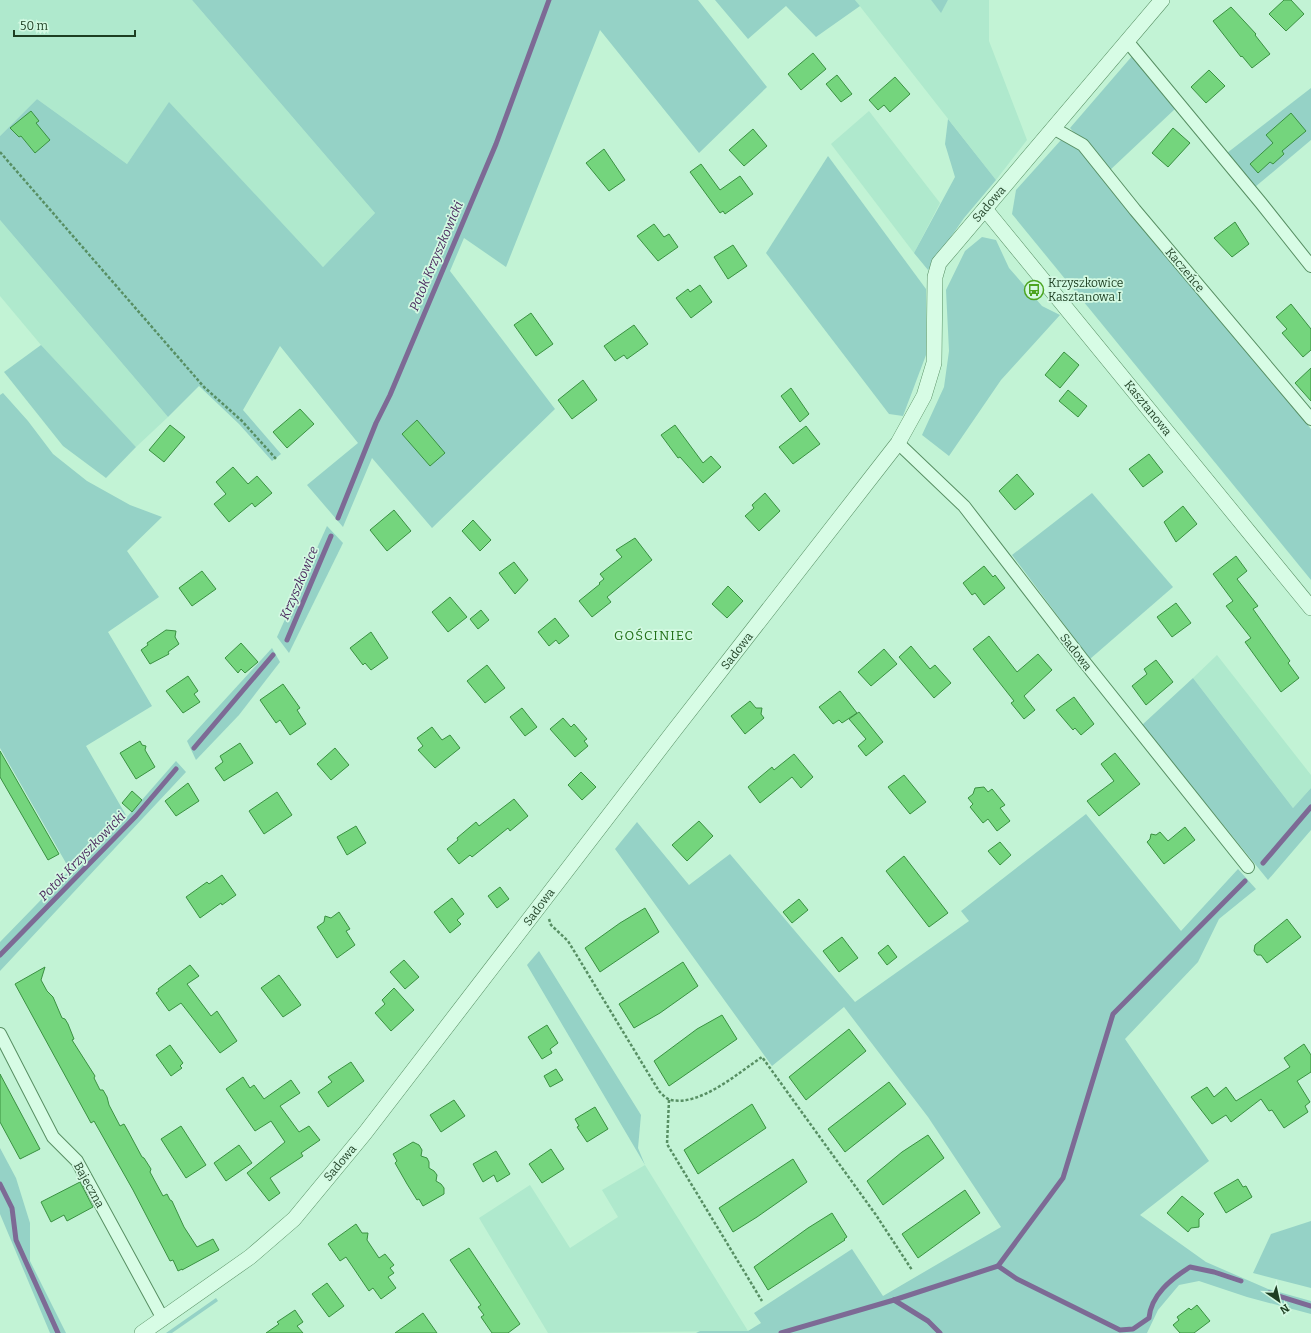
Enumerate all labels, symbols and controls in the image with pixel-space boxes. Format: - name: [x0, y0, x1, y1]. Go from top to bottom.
- scale bar: [14, 12, 135, 38]
- text: 50 m: [20, 19, 49, 33]
- street label: Sadowa: [970, 183, 1009, 225]
- water label: Potok Krzyszkowicki: [406, 199, 466, 313]
- street label: Kaczeńce: [1163, 245, 1207, 295]
- place label: Krzyszkowice Kasztanowa I: [1048, 276, 1123, 304]
- bus stop icon: Krzyszkowice Kasztanowa I: [1023, 279, 1045, 301]
- street label: Kasztanowa: [1121, 378, 1175, 439]
- water label: Krzyszkowice: [277, 544, 321, 622]
- district label: GOŚCINIEC: [614, 628, 694, 643]
- street label: Sadowa: [718, 629, 756, 672]
- street label: Sadowa: [1057, 631, 1095, 674]
- water label: Potok Krzyszkowicki: [36, 808, 128, 904]
- street label: Sadowa: [520, 885, 558, 928]
- street label: Sadowa: [321, 1142, 360, 1184]
- street label: Bajeczna: [71, 1160, 107, 1211]
- north arrow: [1259, 1281, 1299, 1321]
- text: N: [1277, 1301, 1291, 1317]

